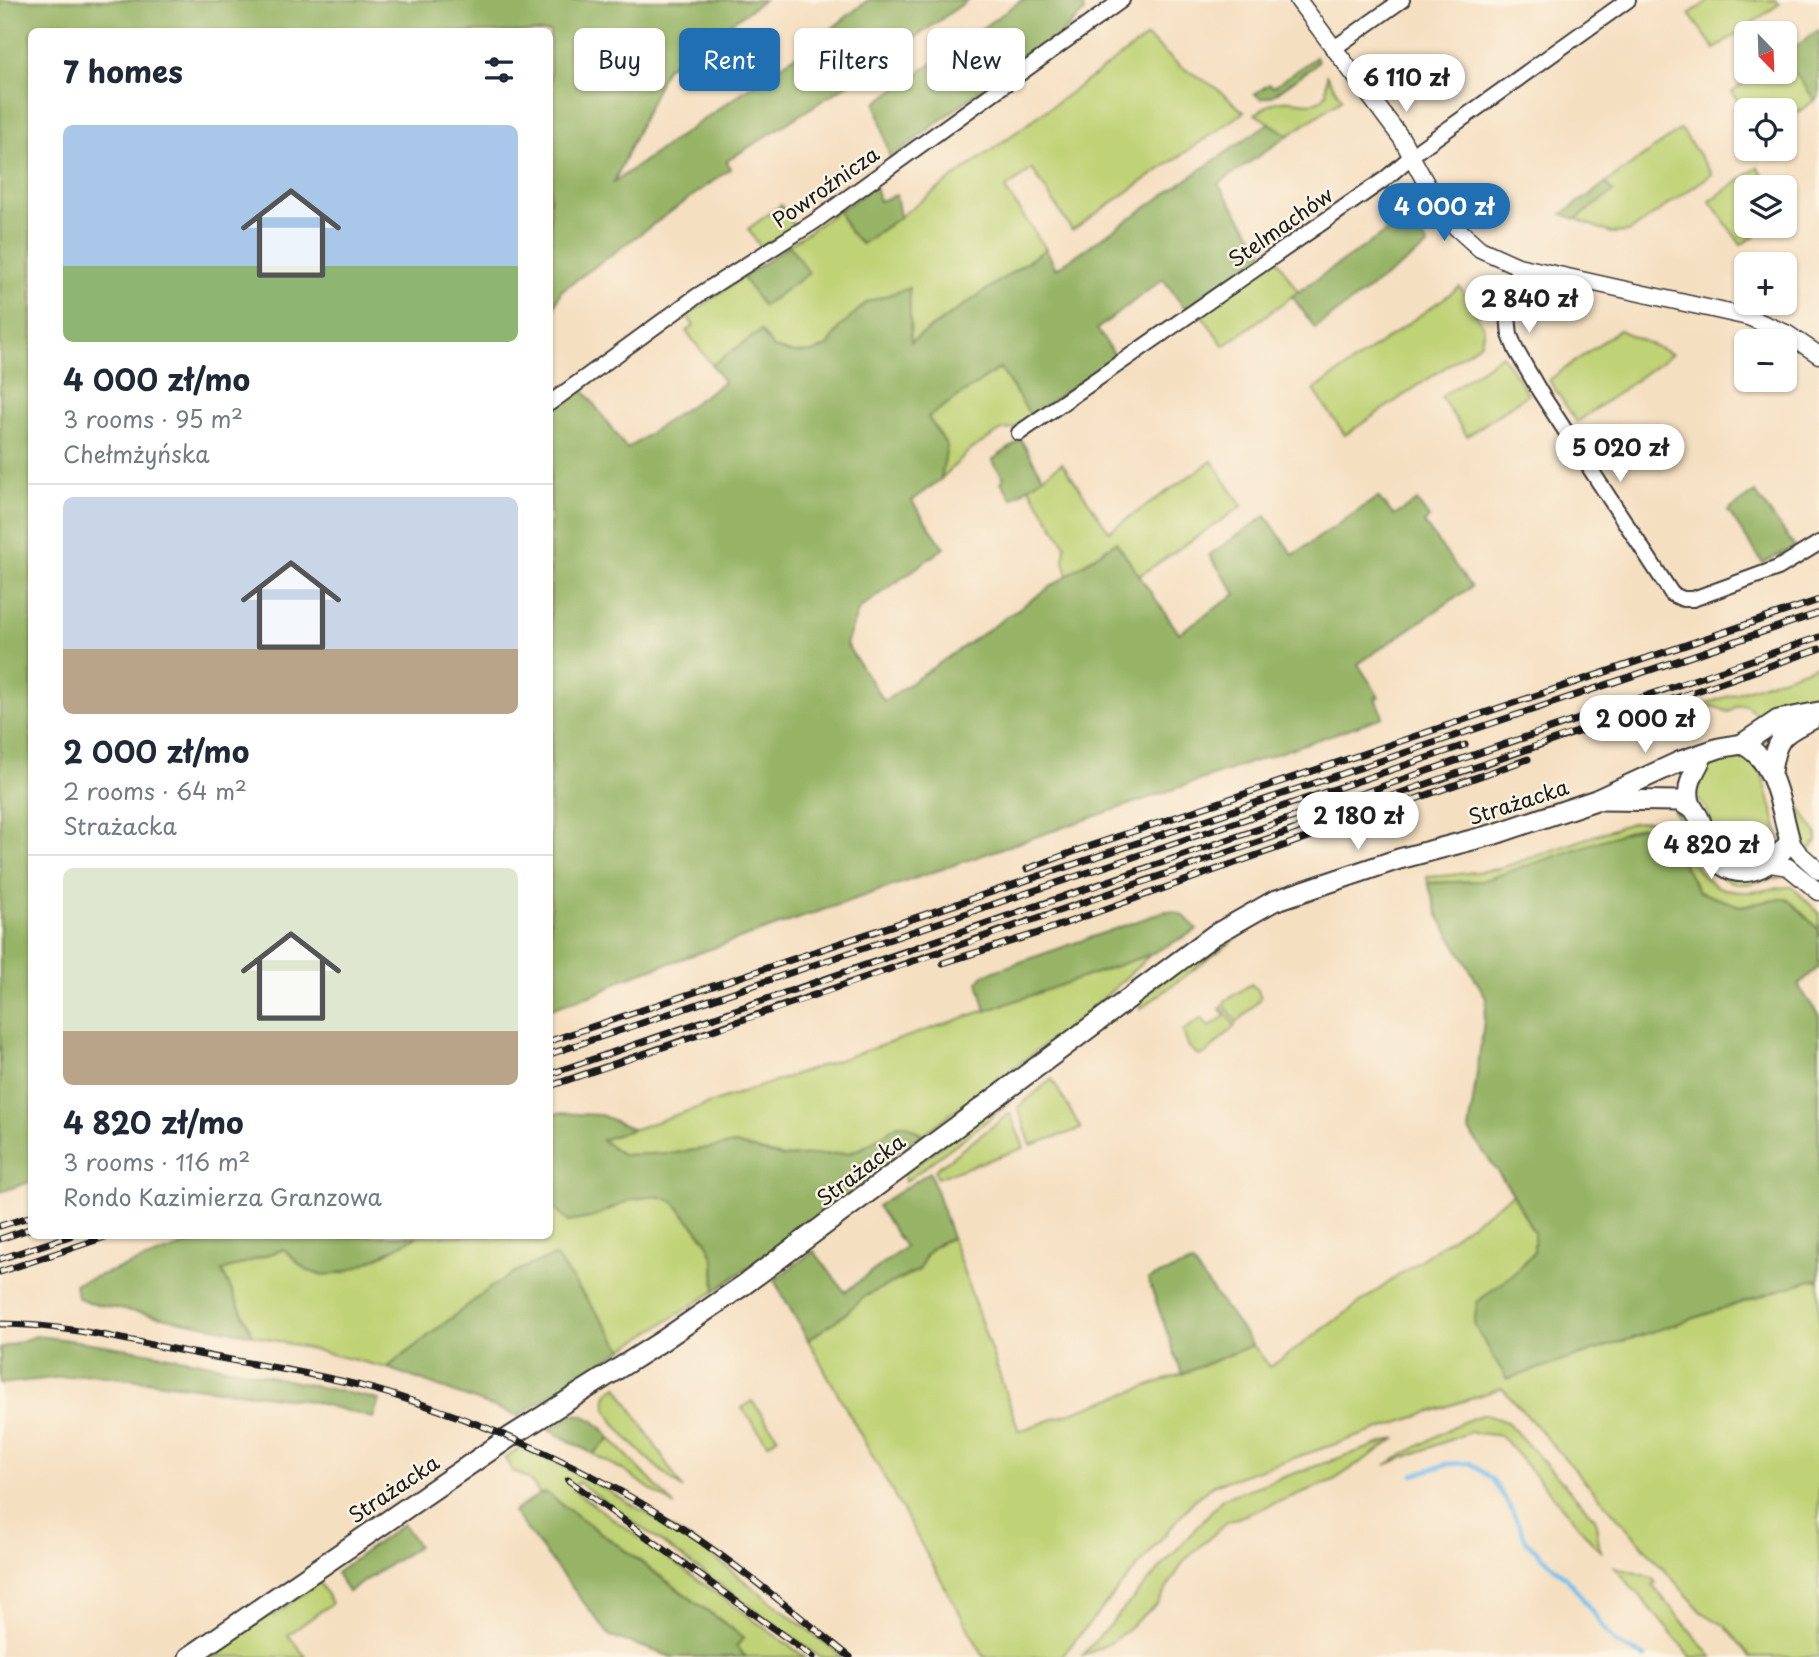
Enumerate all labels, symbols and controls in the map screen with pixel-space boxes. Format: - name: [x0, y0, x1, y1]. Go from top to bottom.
- north arrow: [1734, 21, 1797, 84]
- map controls: [1734, 21, 1797, 392]
- chip: Buy: [574, 28, 665, 91]
- chip: Rent: [679, 28, 780, 91]
- chip: Filters: [794, 28, 913, 91]
- chip: New: [927, 28, 1025, 91]
- text: 7 homes: [63, 48, 183, 93]
- icon: filters: [480, 51, 518, 89]
- pin: 6 110 zł: [1334, 54, 1478, 114]
- text: 6 110 zł: [1363, 59, 1449, 94]
- button: locate: [1734, 98, 1797, 161]
- street label: Powroźnicza: [765, 137, 885, 235]
- icon: home: [228, 170, 354, 296]
- button: layers: [1734, 175, 1797, 238]
- street label: Stelmachów: [1221, 178, 1340, 274]
- pin: 4 000 zł: [1372, 184, 1516, 243]
- text: 4 000 zł: [1394, 188, 1494, 223]
- button: +: [1734, 252, 1797, 315]
- pin: 2 840 zł: [1457, 276, 1601, 335]
- text: 2 840 zł: [1481, 280, 1577, 315]
- button: −: [1734, 329, 1797, 392]
- text: 4 000 zł/mo: [63, 356, 250, 401]
- text: 3 rooms · 95 m²: [63, 401, 243, 436]
- pin: 5 020 zł: [1548, 424, 1692, 484]
- text: 5 020 zł: [1572, 429, 1668, 464]
- text: Chełmżyńska: [63, 436, 210, 471]
- icon: home: [228, 542, 354, 668]
- pin: 2 000 zł: [1573, 696, 1717, 755]
- text: 2 000 zł: [1595, 700, 1695, 735]
- text: 2 000 zł/mo: [63, 728, 249, 773]
- street label: Strażacka: [1464, 770, 1572, 832]
- text: 2 rooms · 64 m²: [63, 773, 247, 808]
- pin: 2 180 zł: [1286, 792, 1430, 852]
- text: 2 180 zł: [1313, 797, 1403, 832]
- text: Strażacka: [63, 808, 177, 843]
- pin: 4 820 zł: [1639, 822, 1783, 881]
- text: 4 820 zł: [1664, 826, 1758, 861]
- icon: home: [228, 913, 354, 1039]
- text: 4 820 zł/mo: [63, 1099, 244, 1144]
- street label: Strażacka: [809, 1125, 911, 1213]
- text: 3 rooms · 116 m²: [63, 1144, 250, 1179]
- text: Rondo Kazimierza Granzowa: [63, 1179, 382, 1214]
- street label: Strażacka: [341, 1446, 445, 1530]

